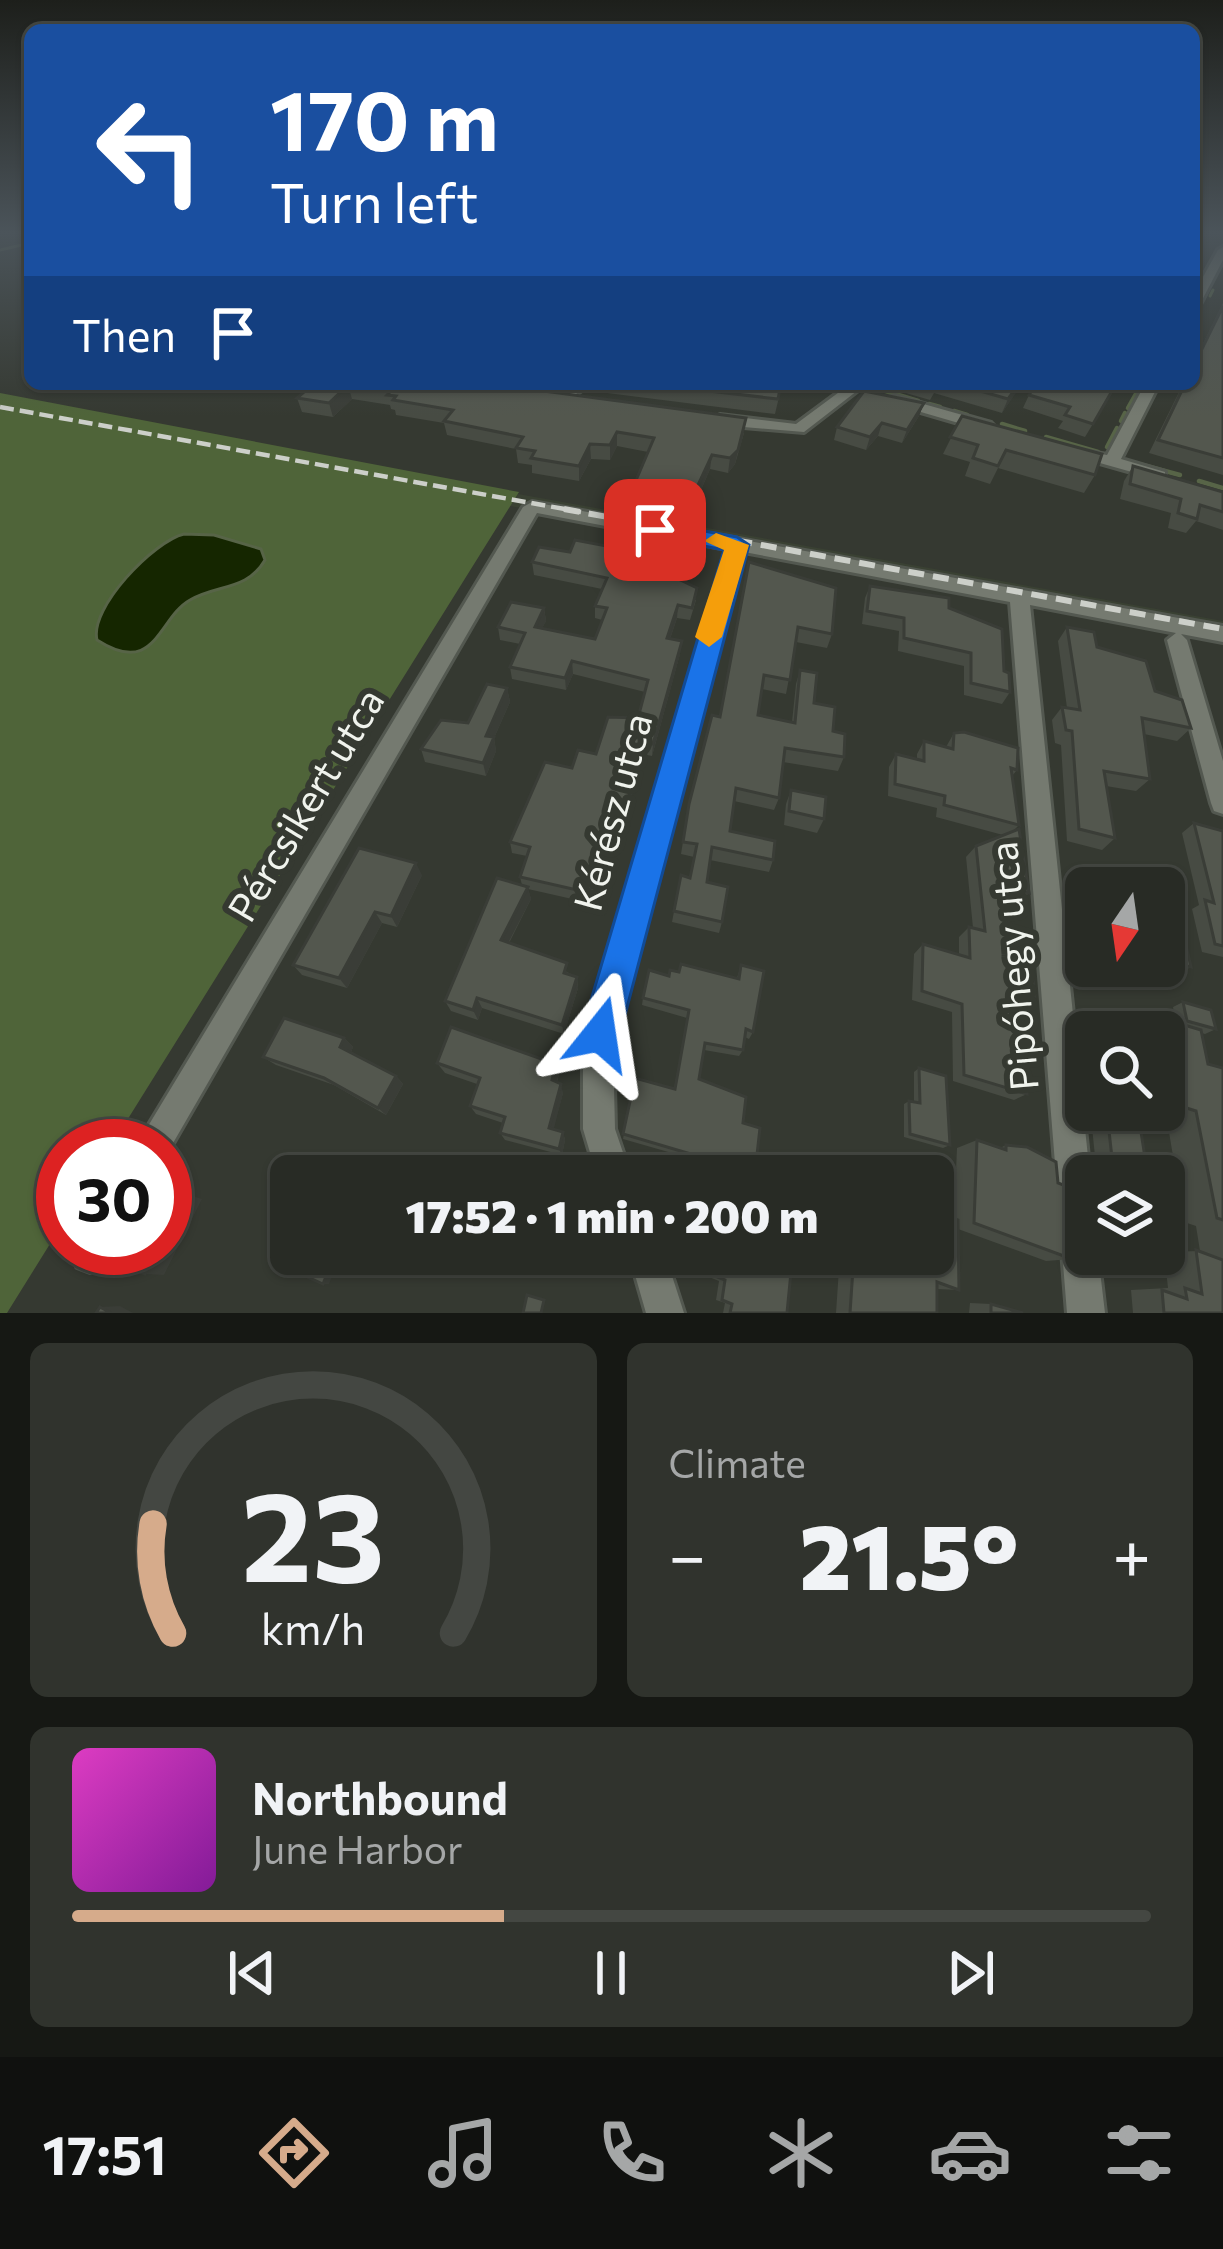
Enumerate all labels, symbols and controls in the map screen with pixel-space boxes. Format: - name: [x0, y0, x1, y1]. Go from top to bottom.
- text: 170 m: [270, 66, 499, 168]
- icon: left: [72, 72, 228, 228]
- text: Turn left: [270, 168, 478, 234]
- icon: arrive: [200, 300, 266, 366]
- text: Then: [72, 306, 176, 361]
- pin: [604, 479, 706, 581]
- icon: arrive: [622, 497, 688, 563]
- street label: Pércsikert utca: [216, 679, 393, 929]
- street label: Kérész utca: [562, 707, 660, 916]
- street label: Pipóhegy utca: [977, 840, 1047, 1093]
- north arrow: [1065, 867, 1185, 987]
- map controls: [1065, 867, 1185, 1275]
- position arrow: [537, 971, 663, 1097]
- button: search: [1065, 1011, 1185, 1131]
- speed limit sign: 30: [36, 1119, 192, 1275]
- button: layers: [1065, 1155, 1185, 1275]
- text: 17:52 · 1 min · 200 m: [406, 1187, 818, 1242]
- text: Climate: [669, 1438, 806, 1486]
- text: 23: [241, 1455, 385, 1608]
- text: 21.5°: [799, 1498, 1019, 1609]
- text: −: [669, 1513, 706, 1594]
- text: +: [1112, 1513, 1151, 1594]
- text: km/h: [261, 1601, 365, 1654]
- text: Northbound: [252, 1769, 508, 1824]
- text: June Harbor: [252, 1824, 463, 1872]
- icon: previous: [219, 1940, 285, 2006]
- icon: pause: [578, 1940, 644, 2006]
- icon: next: [938, 1940, 1004, 2006]
- icon: directions: [252, 2111, 336, 2195]
- icon: music: [421, 2111, 505, 2195]
- icon: phone: [590, 2111, 674, 2195]
- icon: climate: [759, 2111, 843, 2195]
- icon: car: [928, 2111, 1012, 2195]
- icon: filters: [1097, 2111, 1181, 2195]
- text: 17:51: [42, 2120, 167, 2186]

